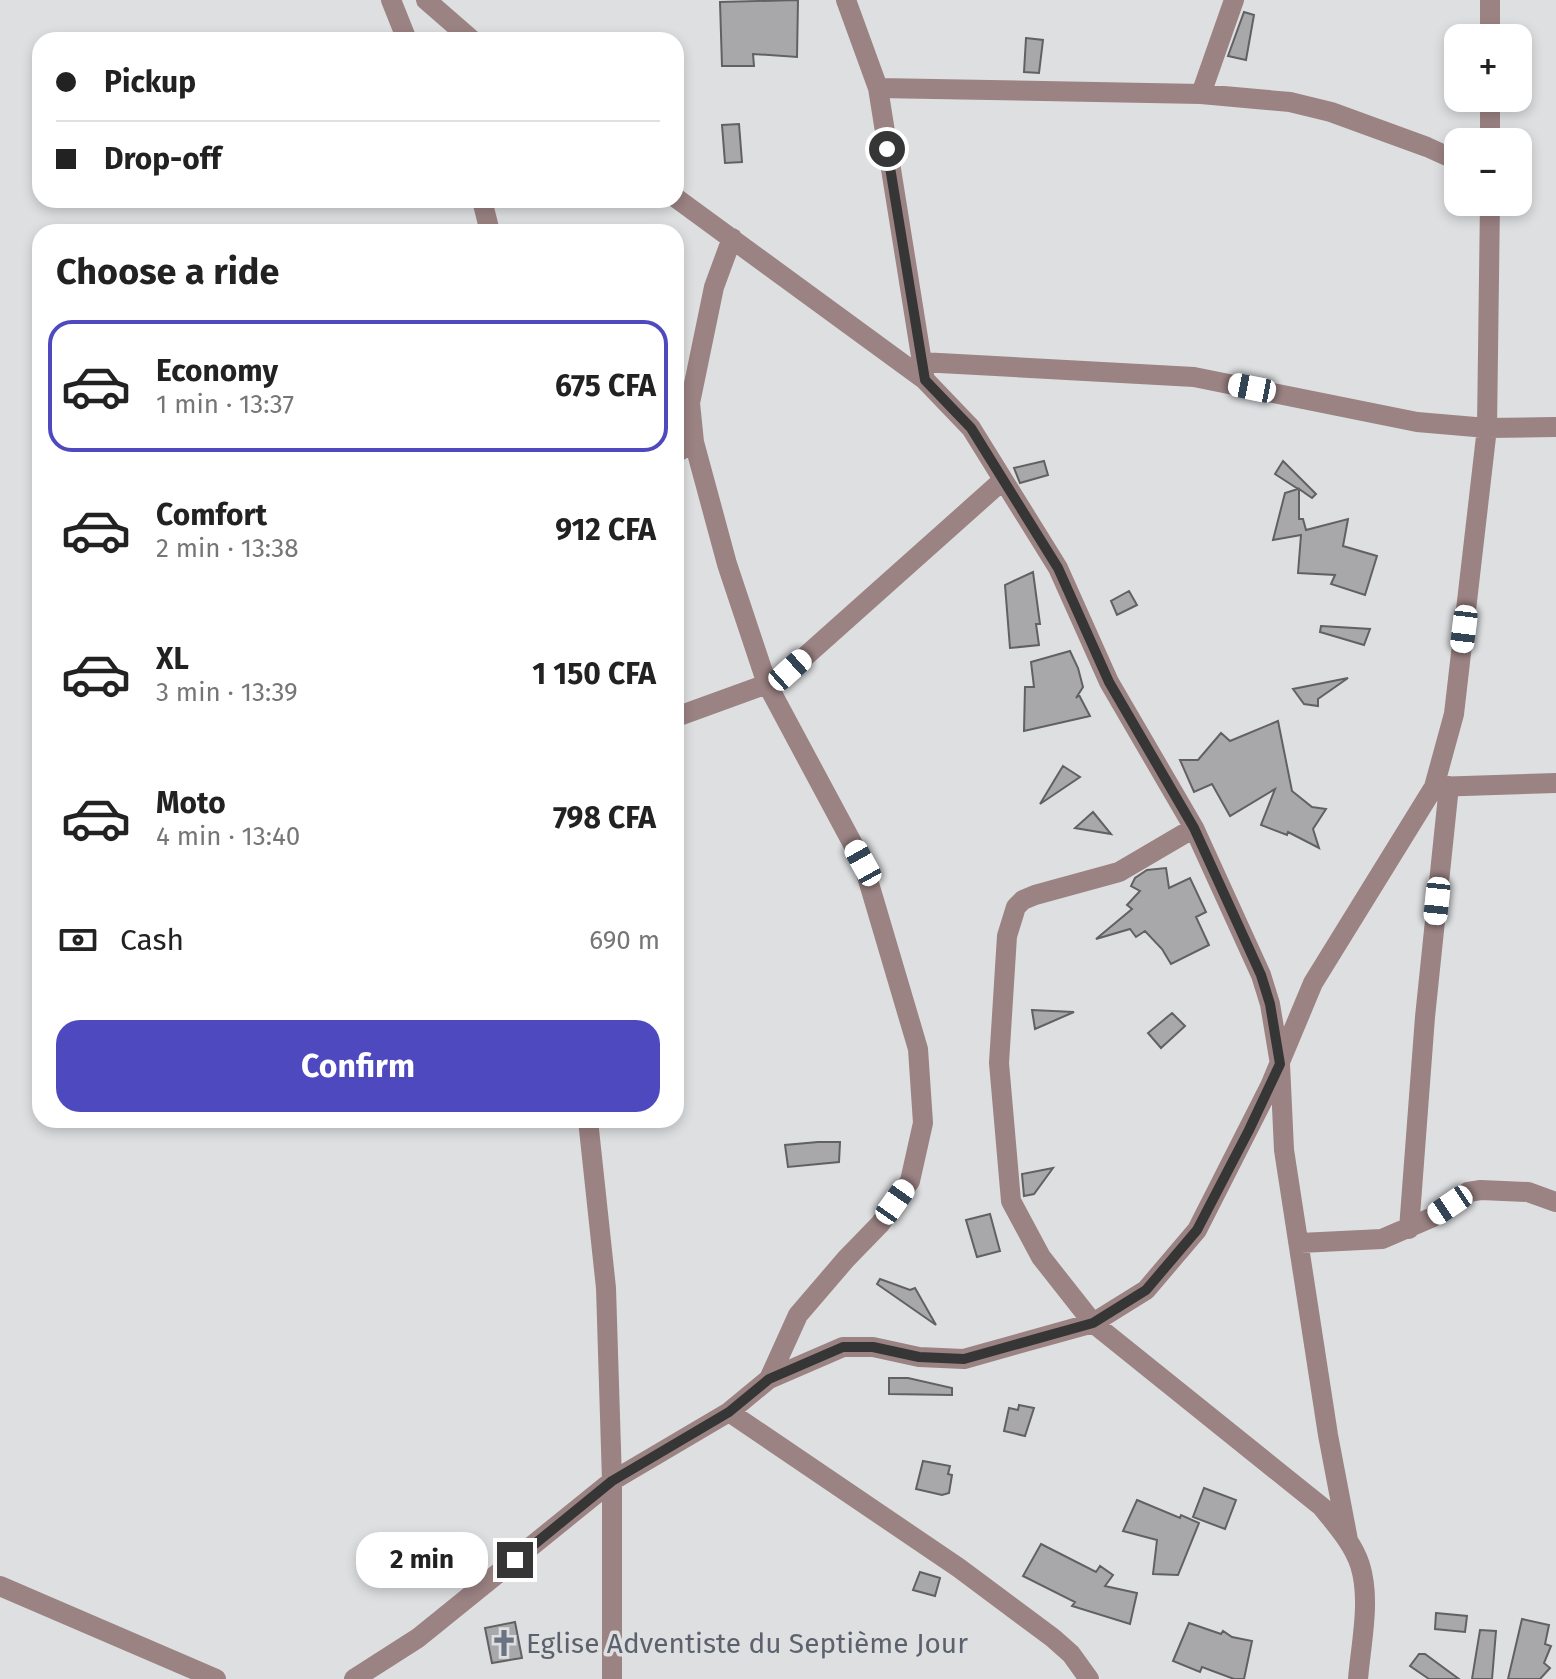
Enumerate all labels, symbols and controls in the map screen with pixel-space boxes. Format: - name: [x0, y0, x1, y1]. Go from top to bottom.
- map controls: [1444, 24, 1532, 216]
- button: +: [1444, 24, 1532, 112]
- text: Pickup: [104, 64, 196, 100]
- button: −: [1444, 128, 1532, 216]
- route start: [869, 131, 905, 167]
- text: Drop-off: [104, 141, 221, 177]
- text: Choose a ride: [56, 250, 279, 294]
- icon: car: [60, 350, 132, 422]
- text: Economy: [156, 353, 278, 389]
- text: 675 CFA: [555, 368, 656, 404]
- car: [1226, 372, 1278, 404]
- text: 1 min · 13:37: [156, 389, 294, 420]
- icon: car: [60, 494, 132, 566]
- text: Comfort: [156, 497, 267, 533]
- text: 912 CFA: [555, 512, 656, 548]
- text: 2 min · 13:38: [156, 533, 299, 564]
- car: [1449, 604, 1479, 654]
- icon: car: [60, 638, 132, 710]
- text: XL: [156, 641, 189, 677]
- car: [764, 645, 816, 695]
- text: 1 150 CFA: [532, 656, 656, 692]
- text: 3 min · 13:39: [156, 677, 298, 708]
- icon: car: [60, 782, 132, 854]
- text: Moto: [156, 785, 226, 821]
- text: 798 CFA: [553, 800, 656, 836]
- text: 4 min · 13:40: [156, 821, 300, 852]
- car: [841, 836, 885, 890]
- car: [1423, 876, 1451, 926]
- icon: cash: [56, 918, 100, 962]
- text: Cash: [120, 922, 184, 958]
- text: 690 m: [589, 925, 660, 956]
- button: Confirm: [56, 1020, 660, 1112]
- car: [871, 1175, 919, 1229]
- car: [1423, 1182, 1477, 1228]
- callout: 2 min: [355, 1532, 487, 1588]
- route end: [497, 1542, 533, 1578]
- text: 2 min: [390, 1544, 454, 1575]
- place label: Eglise Adventiste du Septième Jour: [526, 1627, 968, 1660]
- church icon: Eglise Adventiste du Septième Jour: [489, 1628, 519, 1658]

